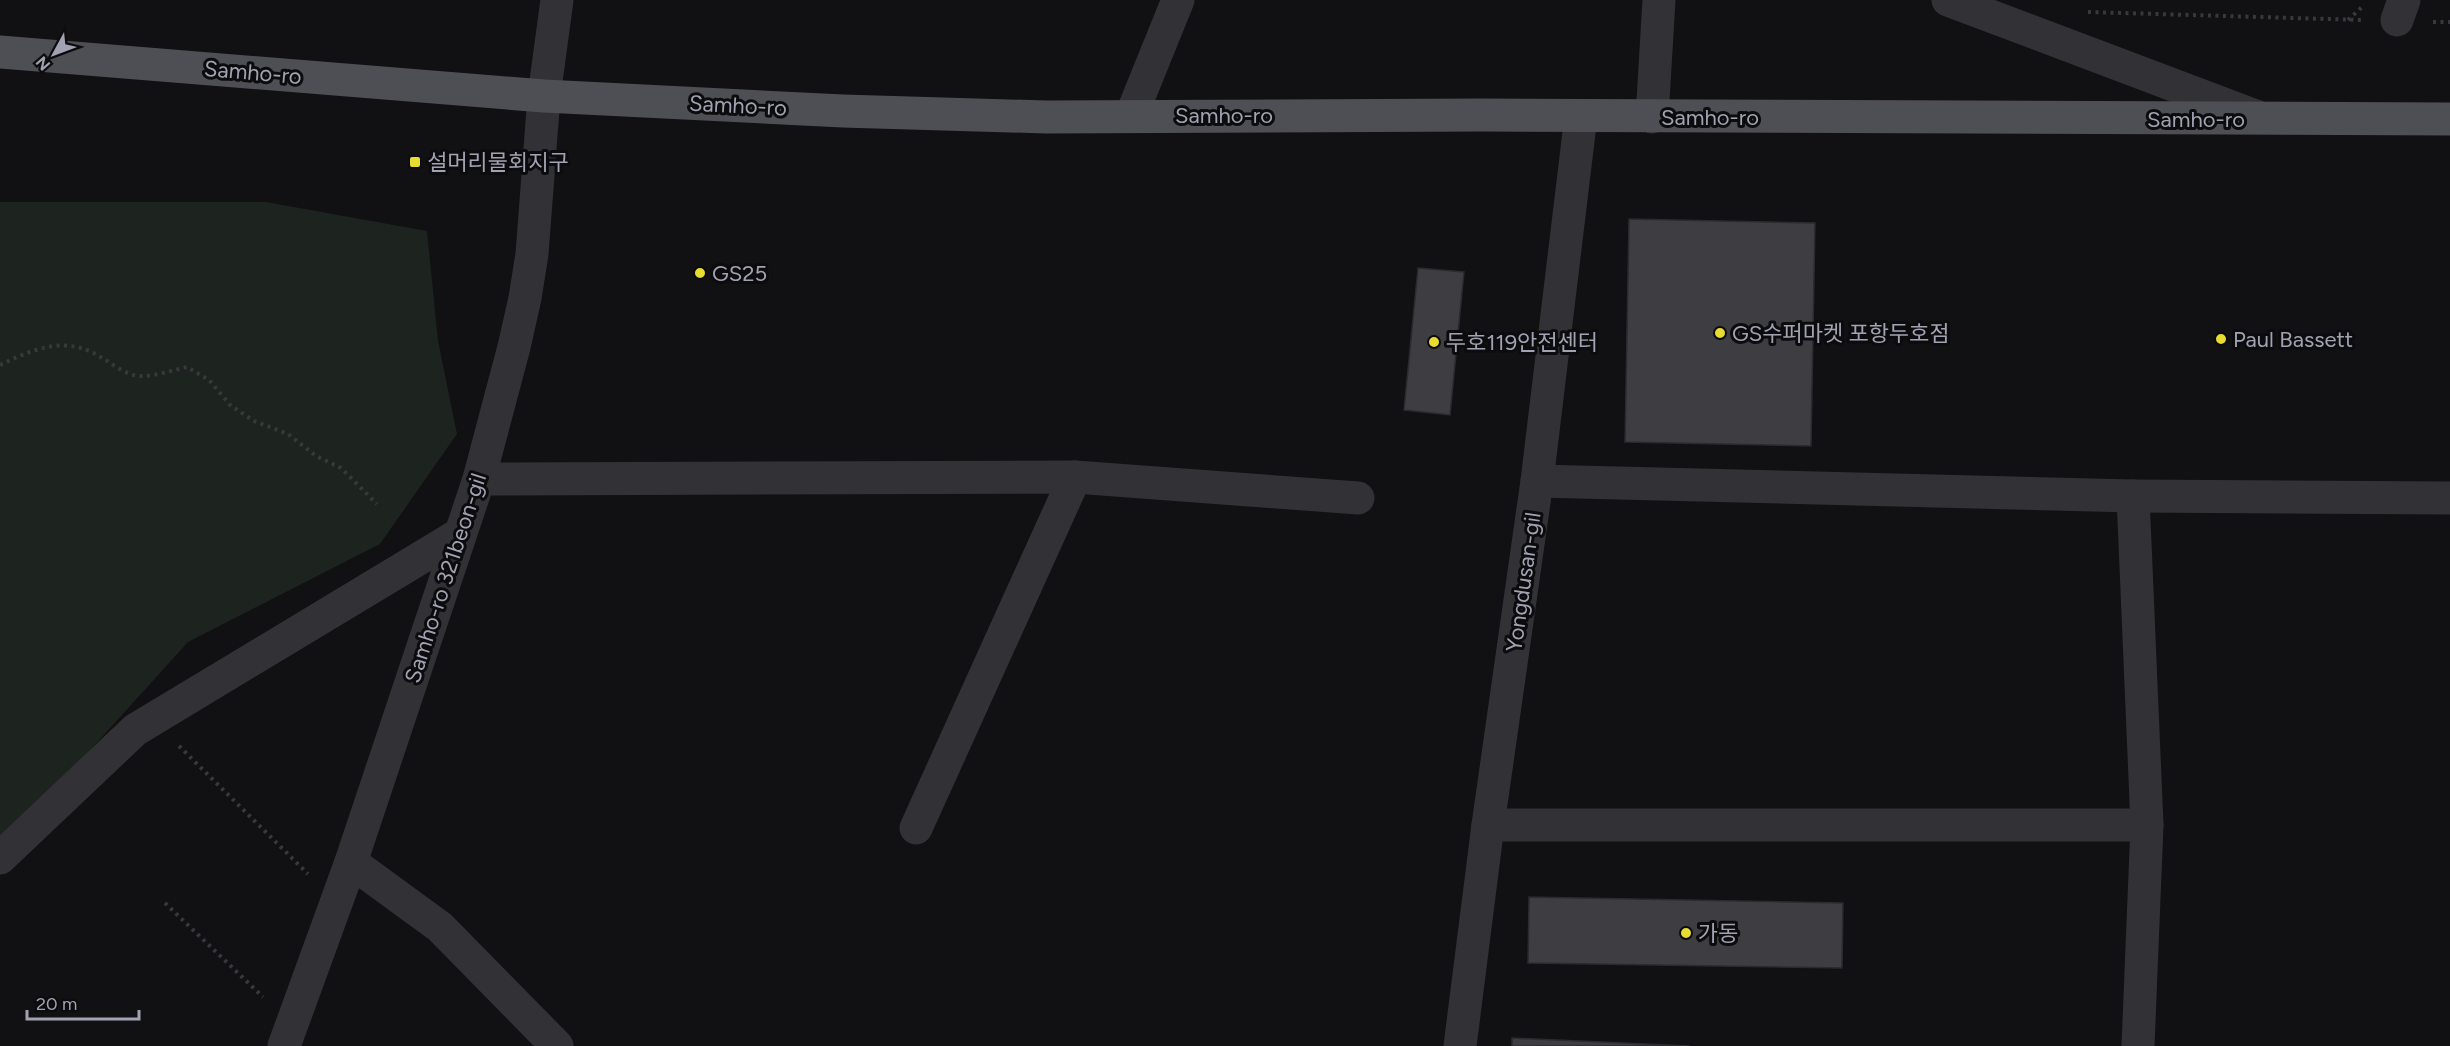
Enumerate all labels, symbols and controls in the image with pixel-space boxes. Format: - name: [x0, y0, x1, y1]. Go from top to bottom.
- north arrow: [24, 24, 84, 84]
- text: N: [32, 53, 54, 74]
- street label: Samho-ro: [203, 55, 303, 90]
- street label: Samho-ro: [688, 89, 788, 122]
- street label: Samho-ro: [1175, 102, 1273, 129]
- street label: Samho-ro: [1661, 104, 1759, 131]
- street label: Samho-ro: [2147, 106, 2245, 133]
- place label: 설머리물회지구: [427, 149, 569, 176]
- marker: 설머리물회지구: [408, 155, 422, 169]
- place label: GS25: [712, 260, 767, 287]
- marker: GS25: [693, 266, 707, 280]
- place label: GS수퍼마켓 포항두호점: [1732, 320, 1950, 347]
- marker: GS수퍼마켓 포항두호점: [1713, 326, 1727, 340]
- place label: Paul Bassett: [2233, 326, 2353, 353]
- place label: 두호119안전센터: [1446, 329, 1598, 356]
- marker: Paul Bassett: [2214, 332, 2228, 346]
- marker: 두호119안전센터: [1427, 335, 1441, 349]
- street label: Samho-ro 321beon-gil: [399, 470, 492, 686]
- street label: Yongdusan-gil: [1500, 510, 1547, 654]
- place label: 가동: [1698, 920, 1738, 947]
- marker: 가동: [1679, 926, 1693, 940]
- scale bar: [27, 983, 140, 1021]
- text: 20 m: [36, 993, 77, 1015]

